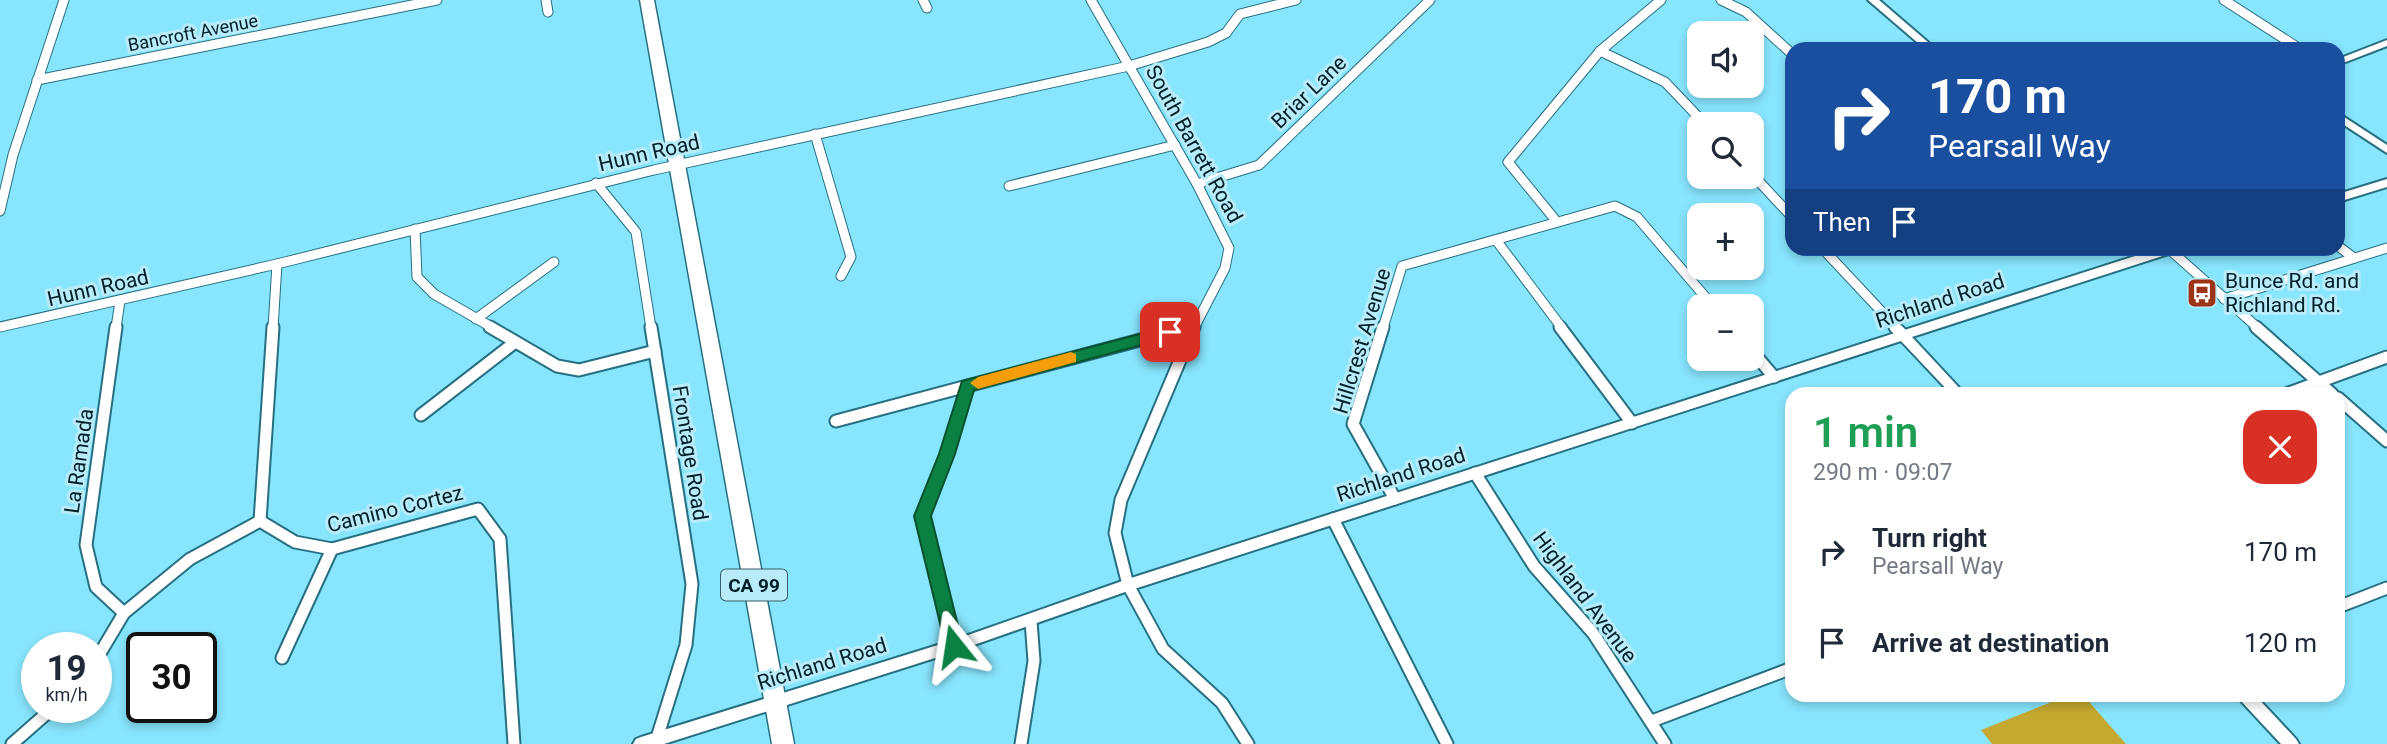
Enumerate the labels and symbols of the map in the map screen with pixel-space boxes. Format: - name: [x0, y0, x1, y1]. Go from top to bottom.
- street label: Bancroft Avenue: [126, 10, 260, 55]
- street label: Briar Lane: [1267, 51, 1351, 133]
- street label: South Barrett Road: [1141, 61, 1247, 227]
- street label: Hunn Road: [596, 130, 702, 176]
- street label: Hunn Road: [45, 265, 151, 311]
- street label: Hillcrest Avenue: [1328, 265, 1396, 417]
- street label: Richland Road: [1873, 269, 2007, 333]
- place label: Bunce Rd. and Richland Rd.: [2225, 269, 2359, 317]
- bus stop icon: Bunce Rd. and Richland Rd.: [2185, 276, 2219, 310]
- pin: [1140, 302, 1200, 362]
- street label: Frontage Road: [667, 384, 713, 522]
- street label: La Ramada: [60, 407, 98, 515]
- street label: Richland Road: [1334, 443, 1468, 507]
- street label: Camino Cortez: [325, 481, 465, 537]
- street label: Highland Avenue: [1528, 527, 1642, 667]
- road number: CA 99: [721, 570, 787, 600]
- position arrow: [917, 609, 991, 683]
- speed limit sign: 30: [126, 632, 217, 723]
- street label: Richland Road: [754, 633, 890, 695]

